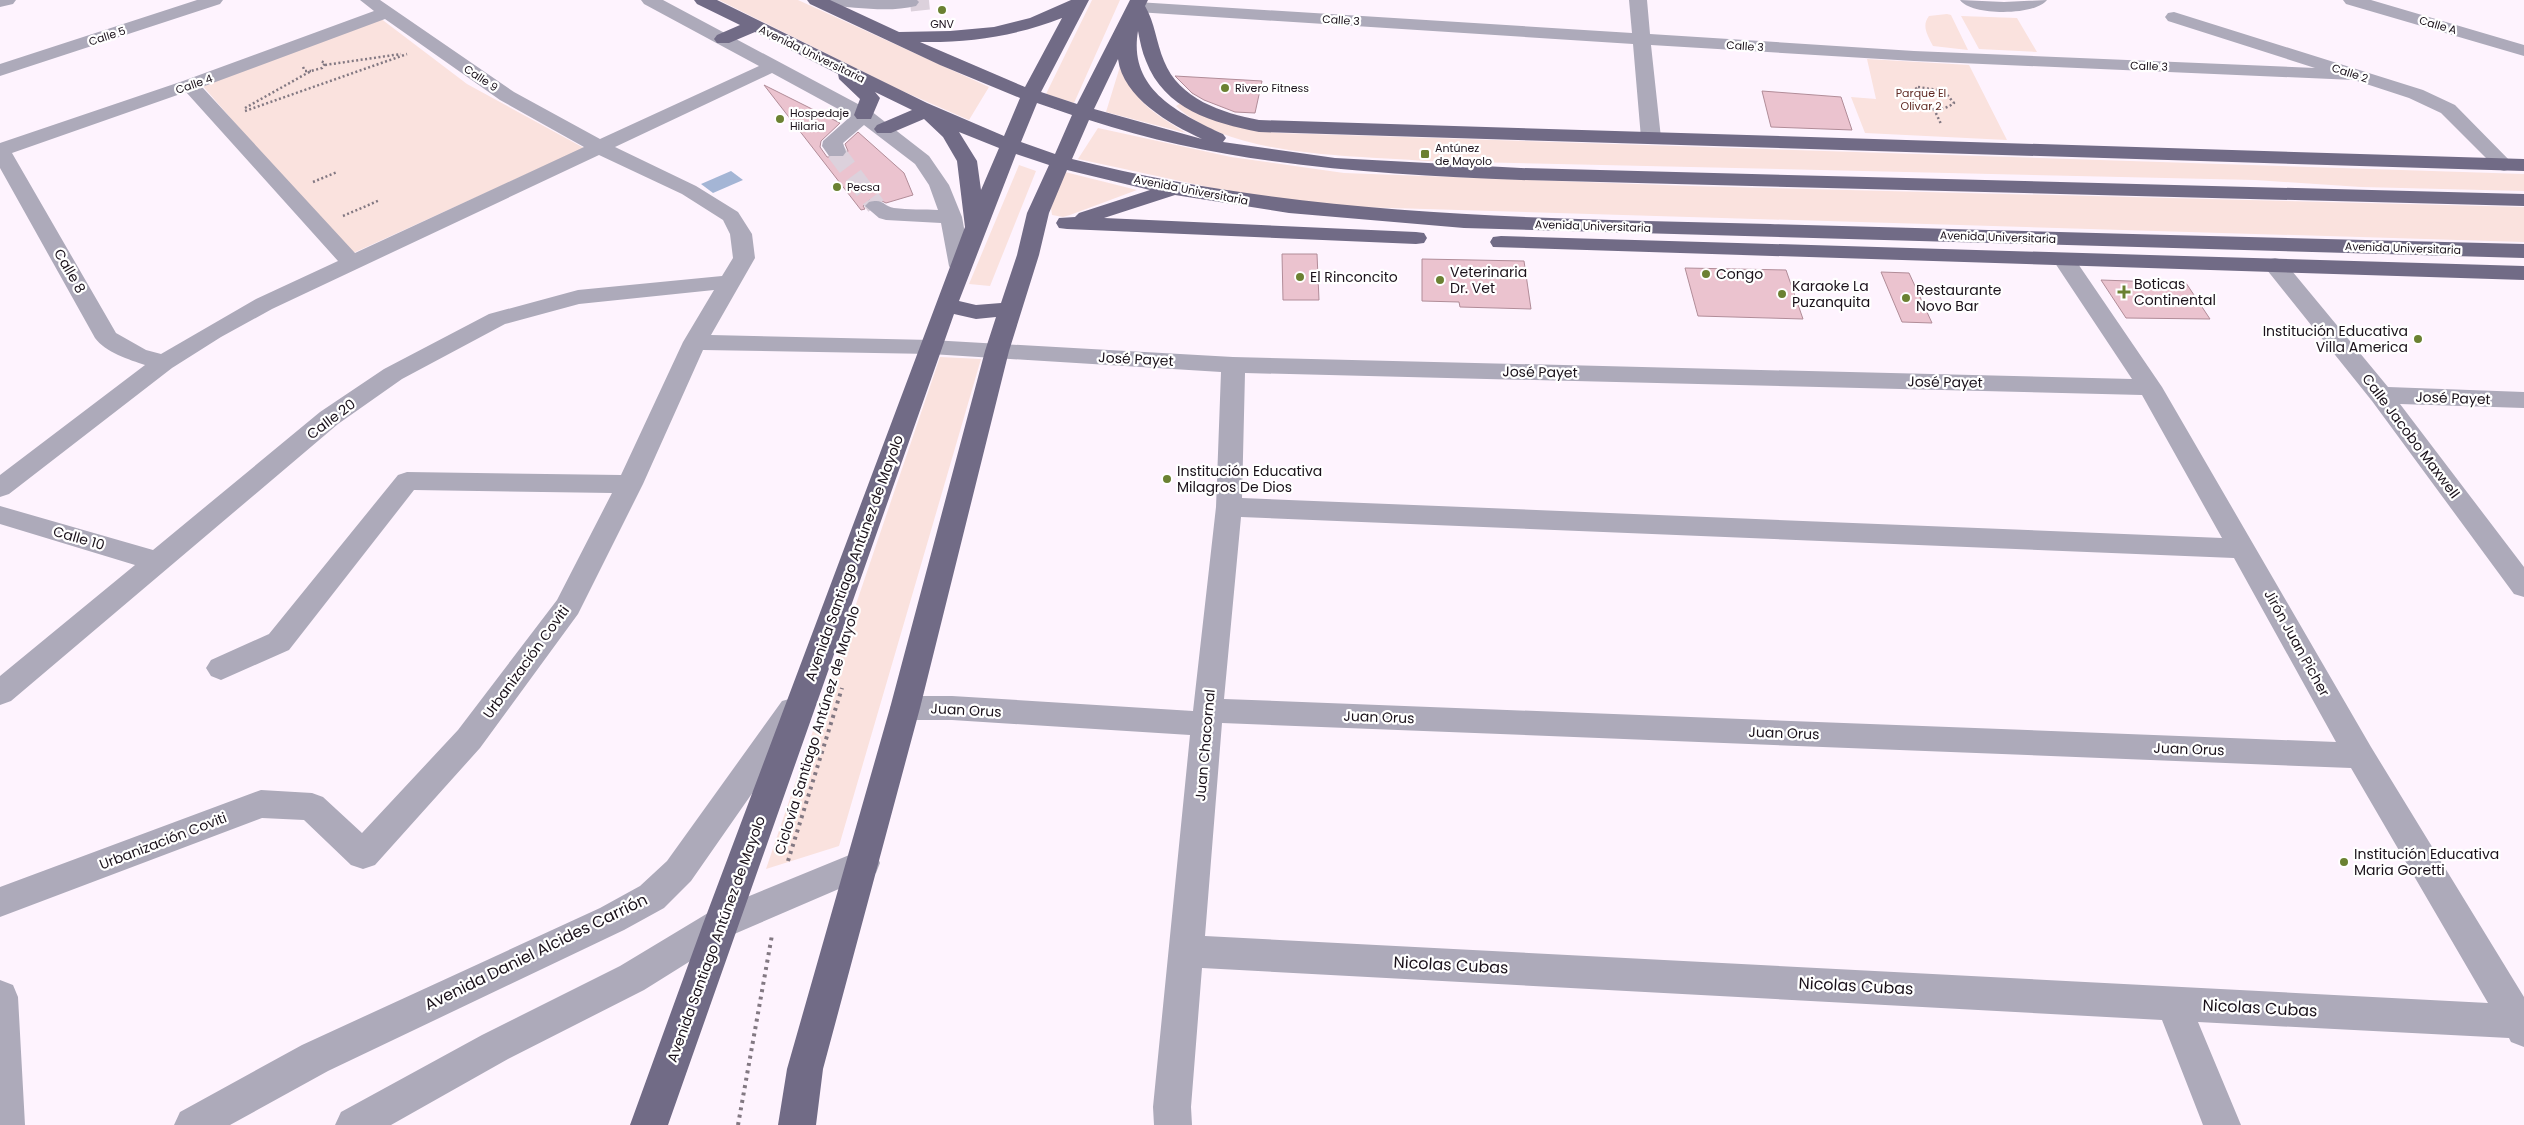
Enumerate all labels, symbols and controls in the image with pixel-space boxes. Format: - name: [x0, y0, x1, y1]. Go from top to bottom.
- marker: GNV: [936, 4, 948, 16]
- street label: Calle 3: [1322, 11, 1360, 29]
- street label: Calle A: [2417, 12, 2459, 38]
- place label: GNV: [930, 16, 954, 32]
- street label: Avenida Universitaria: [756, 21, 868, 87]
- street label: Calle 5: [86, 22, 128, 49]
- street label: Calle 3: [1726, 37, 1764, 55]
- street label: Calle 3: [2130, 57, 2168, 75]
- street label: Calle 2: [2330, 60, 2370, 86]
- street label: Calle 9: [461, 61, 501, 95]
- street label: Calle 4: [173, 70, 215, 98]
- place label: Rivero Fitness: [1235, 80, 1309, 96]
- marker: Rivero Fitness: [1219, 82, 1231, 94]
- park label: Parque El Olivar 2: [1896, 85, 1946, 114]
- place label: Hospedaje Hilaria: [790, 105, 849, 134]
- marker: Hospedaje Hilaria: [774, 113, 786, 125]
- place label: Antúnez de Mayolo: [1435, 140, 1492, 169]
- marker: Antúnez de Mayolo: [1419, 148, 1431, 160]
- street label: Avenida Universitaria: [1132, 171, 1250, 209]
- place label: Pecsa: [847, 179, 880, 195]
- marker: Pecsa: [831, 181, 843, 193]
- street label: Avenida Universitaria: [1535, 216, 1651, 236]
- street label: Avenida Universitaria: [1940, 227, 2056, 247]
- street label: Avenida Universitaria: [2345, 238, 2461, 258]
- street label: Calle 8: [49, 245, 91, 297]
- place label: Veterinaria Dr. Vet: [1450, 262, 1527, 298]
- place label: Congo: [1716, 264, 1763, 284]
- place label: El Rinconcito: [1310, 267, 1398, 287]
- marker: Congo: [1700, 268, 1712, 280]
- marker: El Rinconcito: [1294, 271, 1306, 283]
- marker: Veterinaria Dr. Vet: [1434, 274, 1446, 286]
- place label: Boticas Continental: [2134, 274, 2216, 310]
- place label: Karaoke La Puzanquita: [1792, 276, 1870, 312]
- place label: Restaurante Novo Bar: [1916, 280, 2002, 316]
- marker: Boticas Continental: [2118, 286, 2130, 298]
- marker: Karaoke La Puzanquita: [1776, 288, 1788, 300]
- marker: Restaurante Novo Bar: [1900, 292, 1912, 304]
- place label: Institución Educativa Villa America: [2263, 321, 2408, 357]
- marker: Institución Educativa Villa America: [2412, 333, 2424, 345]
- street label: José Payet: [1098, 347, 1174, 371]
- street label: José Payet: [1502, 361, 1578, 383]
- street label: Calle Jacobo Maxwell: [2357, 370, 2465, 502]
- street label: José Payet: [1907, 371, 1983, 393]
- street label: José Payet: [2415, 387, 2491, 409]
- street label: Calle 20: [302, 394, 360, 444]
- street label: Avenida Santiago Antúnez de Mayolo: [800, 432, 908, 684]
- place label: Institución Educativa Milagros De Dios: [1177, 461, 1322, 497]
- marker: Institución Educativa Milagros De Dios: [1161, 473, 1173, 485]
- street label: Calle 10: [51, 521, 107, 555]
- street label: Jirón Juan Picher: [2259, 586, 2335, 700]
- street label: Urbanización Coviti: [478, 601, 574, 723]
- street label: Ciclovía Santiago Antúnez de Mayolo: [770, 603, 864, 857]
- street label: Juan Chacornal: [1190, 688, 1220, 802]
- street label: Juan Orus: [930, 698, 1002, 722]
- street label: Juan Orus: [1343, 706, 1415, 728]
- street label: Juan Orus: [1748, 722, 1820, 744]
- street label: Juan Orus: [2153, 738, 2225, 760]
- street label: Urbanización Coviti: [96, 807, 230, 875]
- street label: Avenida Santiago Antúnez de Mayolo: [662, 813, 770, 1065]
- place label: Institución Educativa Maria Goretti: [2354, 844, 2499, 880]
- marker: Institución Educativa Maria Goretti: [2338, 856, 2350, 868]
- street label: Avenida Daniel Alcides Carrión: [421, 888, 651, 1016]
- street label: Nicolas Cubas: [1393, 951, 1509, 979]
- street label: Nicolas Cubas: [1798, 972, 1914, 1000]
- street label: Nicolas Cubas: [2202, 994, 2318, 1022]

